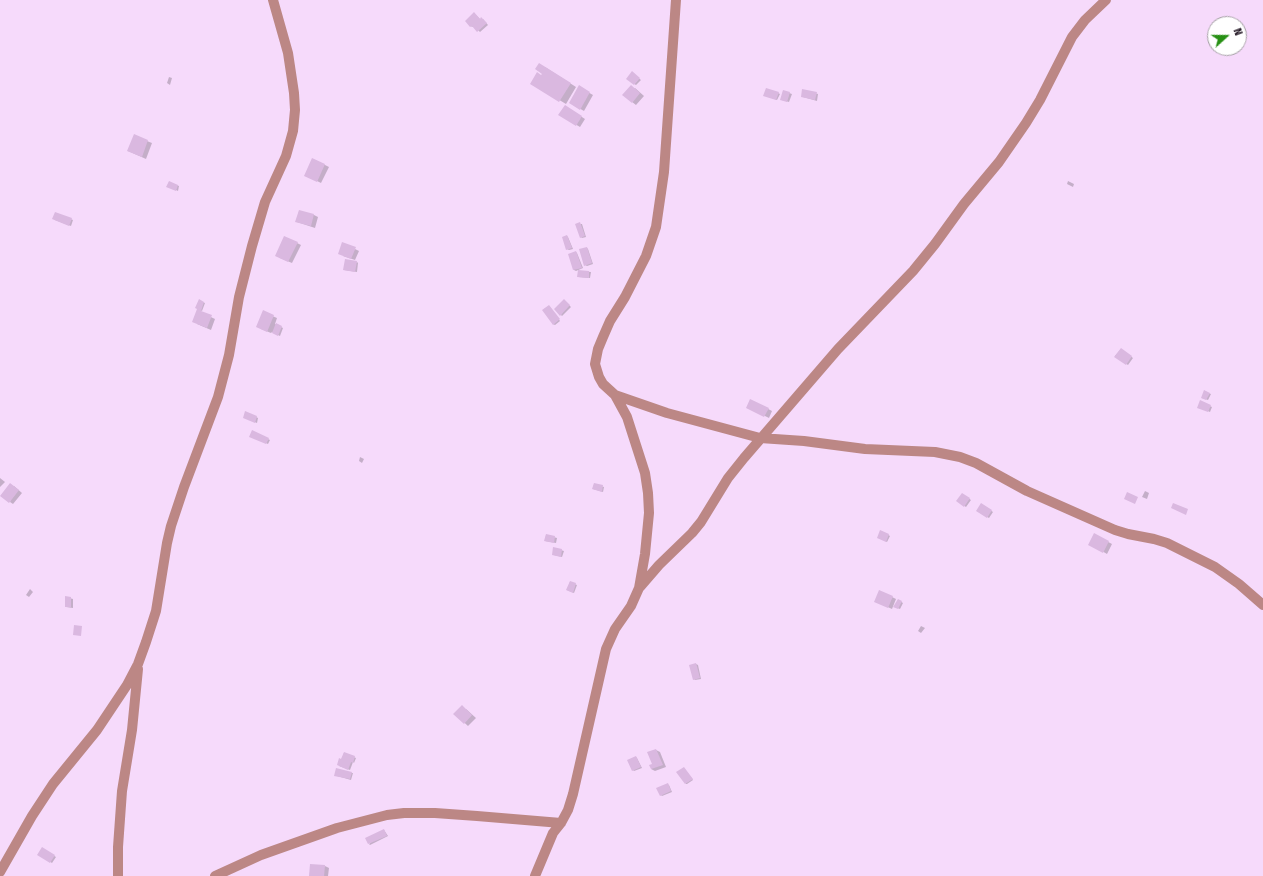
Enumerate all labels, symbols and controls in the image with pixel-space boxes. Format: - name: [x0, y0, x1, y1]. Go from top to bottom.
- north arrow: [1207, 16, 1247, 56]
- text: N: [1230, 26, 1245, 37]

